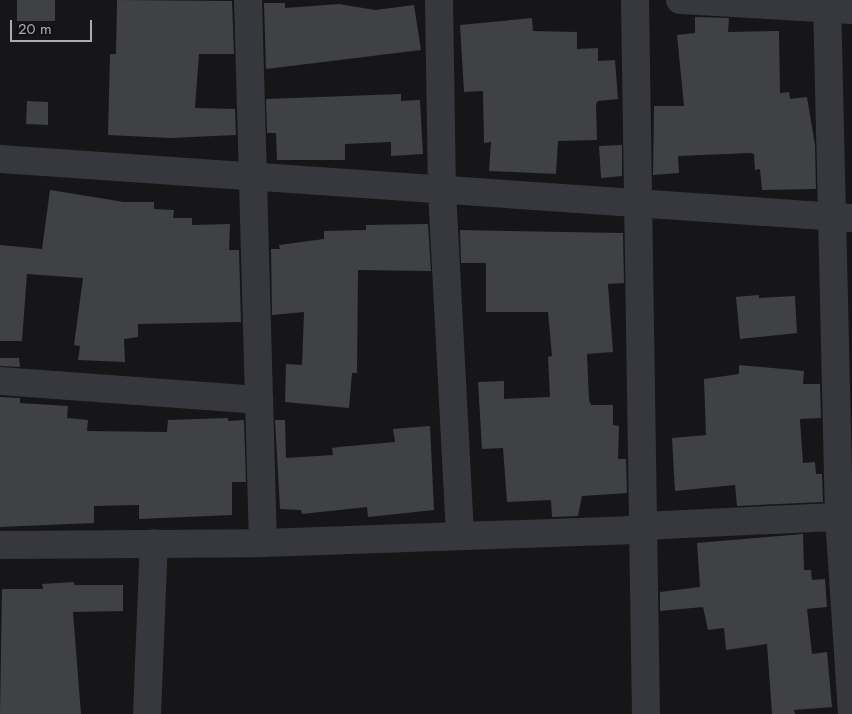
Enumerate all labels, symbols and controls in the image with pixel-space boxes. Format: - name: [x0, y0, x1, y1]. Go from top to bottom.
- scale bar: [12, 10, 95, 42]
- text: 20 m: [18, 18, 52, 40]

